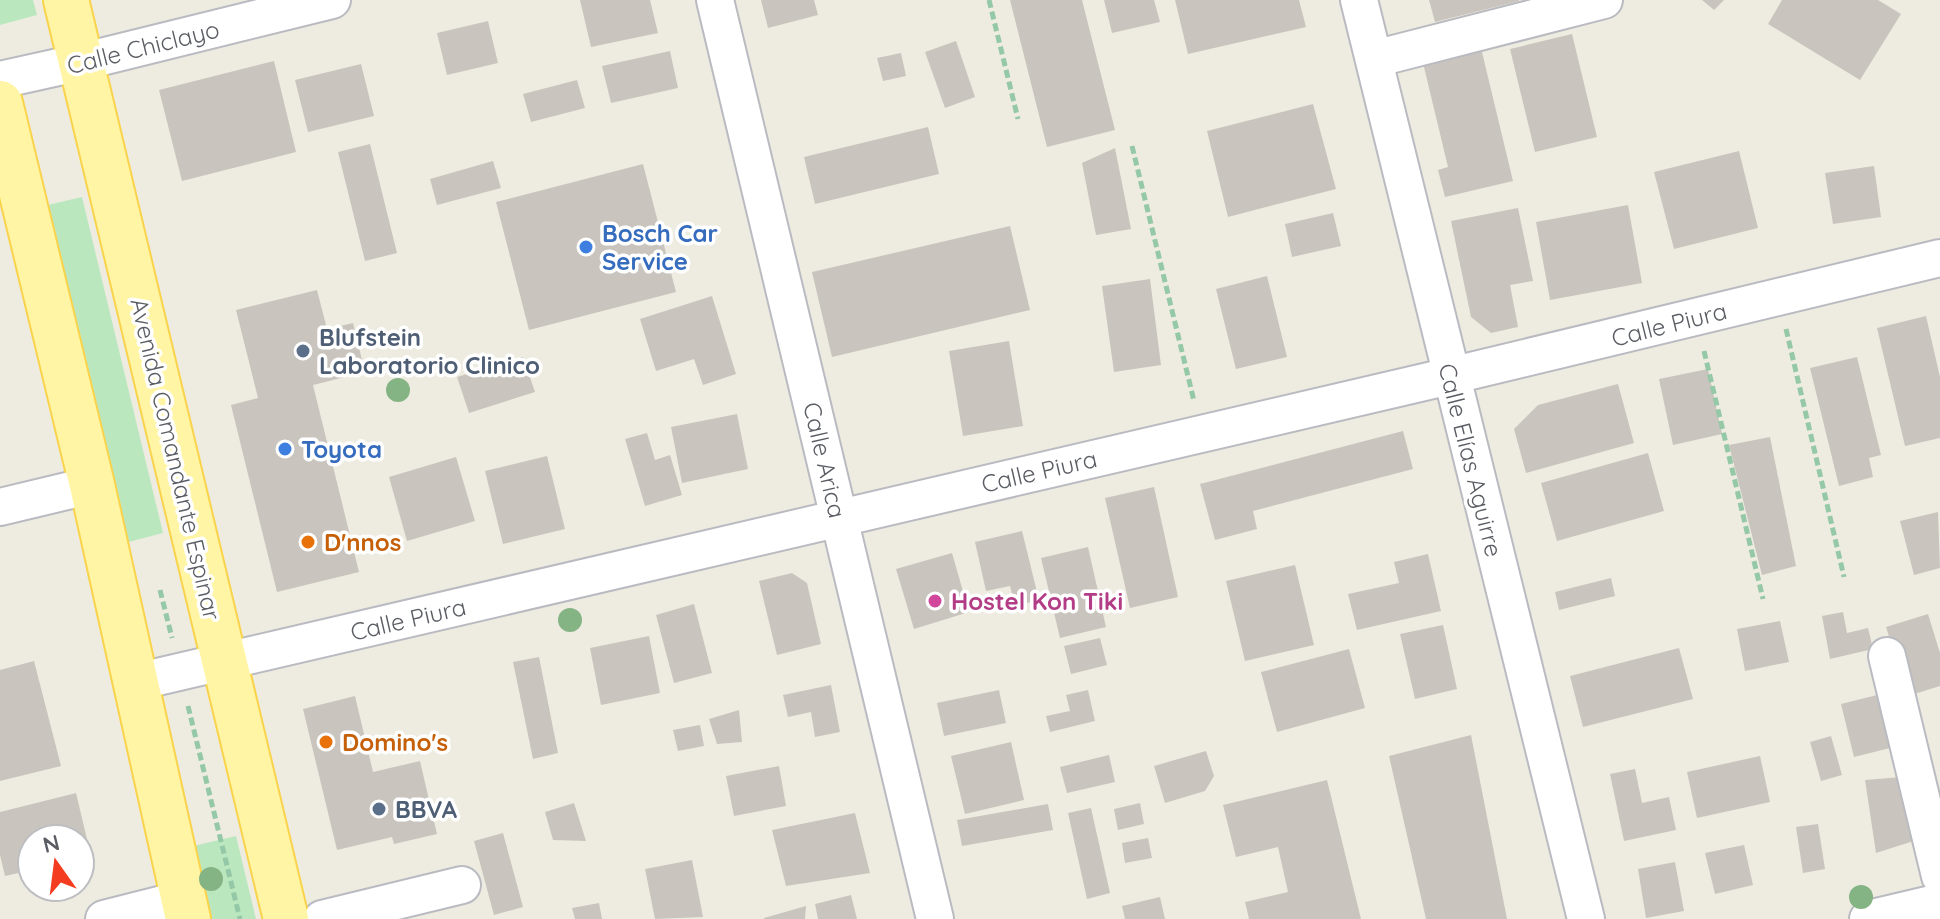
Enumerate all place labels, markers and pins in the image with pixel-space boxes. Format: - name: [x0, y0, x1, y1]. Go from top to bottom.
- place label: Bosch Car Service: [602, 218, 718, 276]
- marker: Bosch Car Service: [577, 238, 595, 256]
- place label: Blufstein Laboratorio Clinico: [319, 322, 540, 380]
- marker: Blufstein Laboratorio Clinico: [294, 342, 312, 360]
- place label: Toyota: [301, 434, 382, 464]
- marker: Toyota: [276, 440, 294, 458]
- place label: D'nnos: [324, 527, 401, 557]
- marker: D'nnos: [299, 533, 317, 551]
- place label: Hostel Kon Tiki: [951, 586, 1123, 616]
- marker: Hostel Kon Tiki: [926, 592, 944, 610]
- place label: Domino's: [342, 727, 448, 757]
- marker: Domino's: [317, 733, 335, 751]
- place label: BBVA: [395, 794, 458, 824]
- marker: BBVA: [370, 800, 388, 818]

